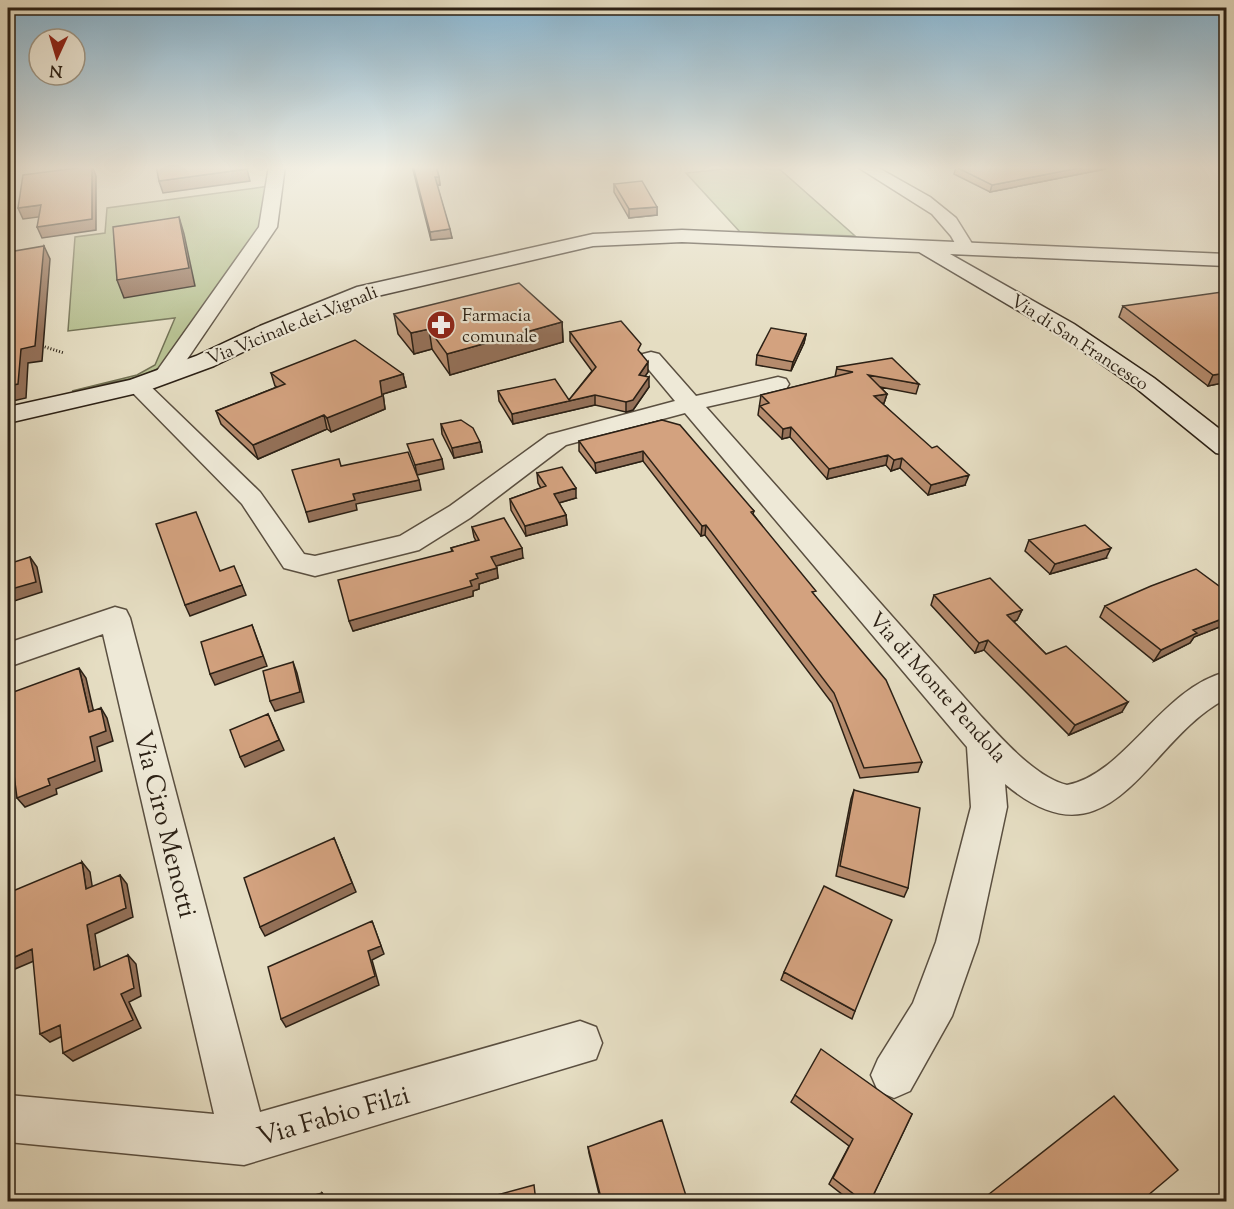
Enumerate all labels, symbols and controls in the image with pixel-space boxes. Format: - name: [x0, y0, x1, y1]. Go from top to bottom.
- north arrow: [27, 27, 87, 87]
- text: N: [49, 58, 63, 81]
- street label: Via Vicinale dei Vignali: [203, 281, 382, 373]
- street label: Via di San Francesco: [1005, 289, 1153, 398]
- place label: Farmacia comunale: [462, 304, 537, 351]
- pharmacy icon: Farmacia comunale: [425, 309, 457, 341]
- street label: Via di Monte Pendola: [861, 606, 1013, 771]
- street label: Via Ciro Menotti: [122, 727, 205, 922]
- street label: Via Fabio Filzi: [253, 1078, 414, 1157]

